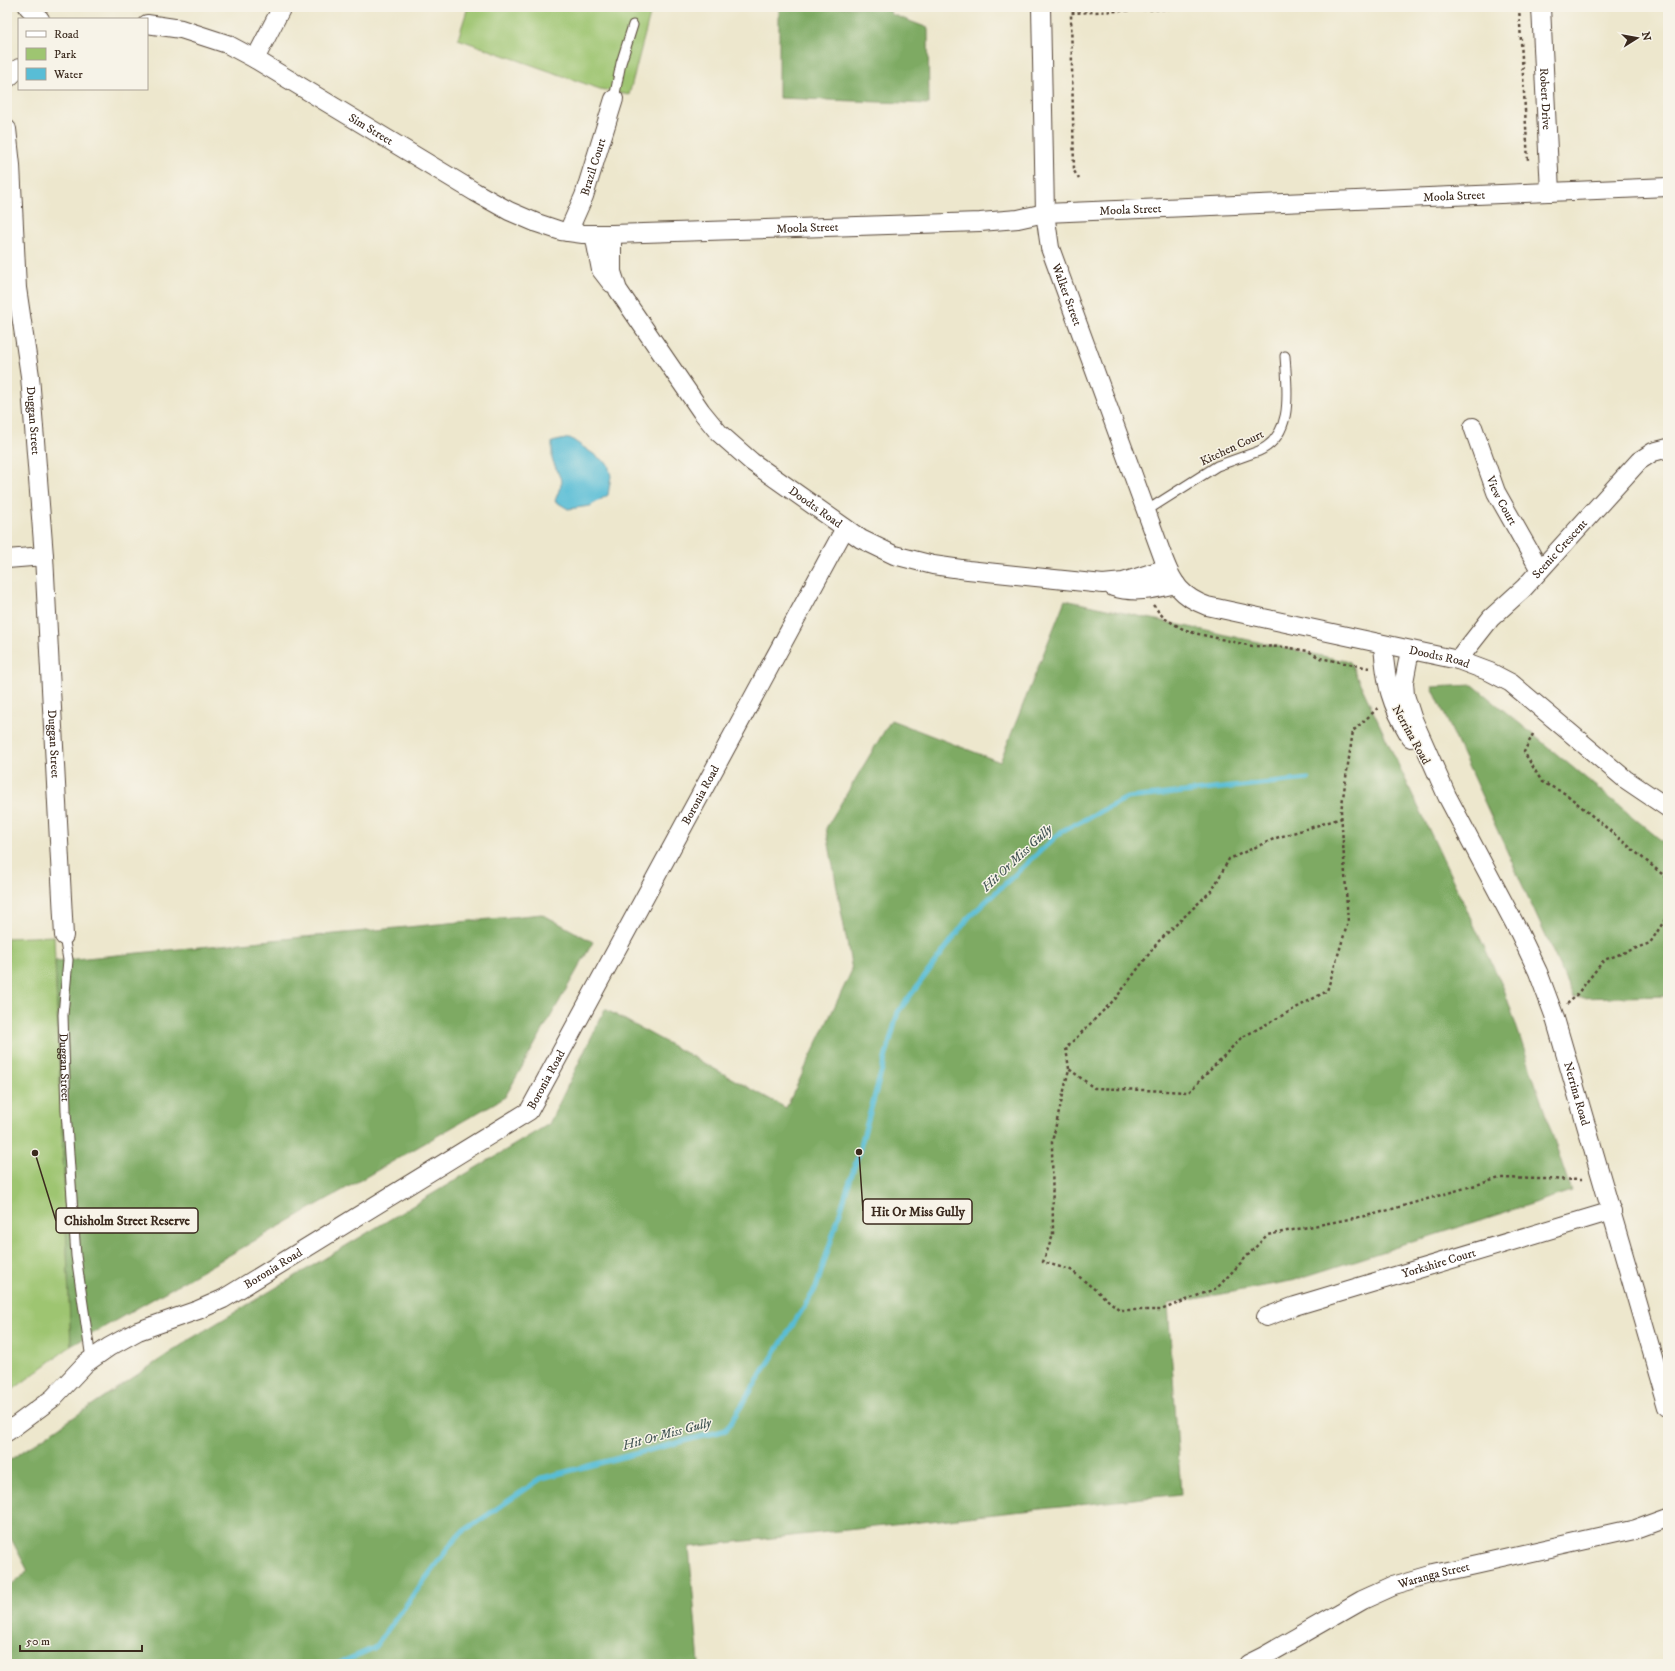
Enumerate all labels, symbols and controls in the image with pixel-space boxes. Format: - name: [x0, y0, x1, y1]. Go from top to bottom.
- legend: [18, 18, 148, 90]
- north arrow: [1617, 18, 1657, 58]
- text: Road: [54, 27, 79, 42]
- text: N: [1638, 31, 1654, 42]
- text: Park: [54, 47, 76, 62]
- text: Water: [53, 67, 83, 82]
- street label: Robert Drive: [1536, 68, 1554, 130]
- street label: Sim Street: [346, 110, 396, 148]
- street label: Brazil Court: [577, 136, 609, 197]
- street label: Moola Street: [1423, 187, 1486, 205]
- street label: Moola Street: [1099, 201, 1162, 218]
- street label: Moola Street: [776, 219, 839, 236]
- street label: Walker Street: [1048, 260, 1085, 328]
- street label: Duggan Street: [23, 386, 44, 456]
- street label: Kitchen Court: [1198, 427, 1266, 469]
- street label: View Court: [1483, 473, 1521, 528]
- street label: Doodts Road: [786, 483, 845, 531]
- street label: Scenic Crescent: [1529, 516, 1590, 582]
- street label: Doodts Road: [1408, 642, 1472, 671]
- street label: Nerrina Road: [1389, 703, 1433, 767]
- street label: Duggan Street: [45, 709, 63, 779]
- street label: Boronia Road: [678, 762, 723, 827]
- water label: Hit Or Miss Gully: [978, 821, 1056, 896]
- street label: Duggan Street: [56, 1033, 73, 1102]
- street label: Boronia Road: [524, 1047, 568, 1112]
- street label: Nerrina Road: [1561, 1060, 1593, 1127]
- callout: Hit Or Miss Gully: [863, 1199, 972, 1224]
- text: Hit Or Miss Gully: [871, 1204, 966, 1221]
- callout: Chisholm Street Reserve: [56, 1208, 198, 1233]
- text: Chisholm Street Reserve: [64, 1213, 191, 1229]
- street label: Boronia Road: [241, 1245, 305, 1292]
- street label: Yorkshire Court: [1400, 1245, 1478, 1281]
- water label: Hit Or Miss Gully: [620, 1414, 714, 1454]
- street label: Waranga Street: [1395, 1559, 1471, 1592]
- scale bar: [20, 1627, 142, 1653]
- text: 50 m: [26, 1634, 50, 1649]

